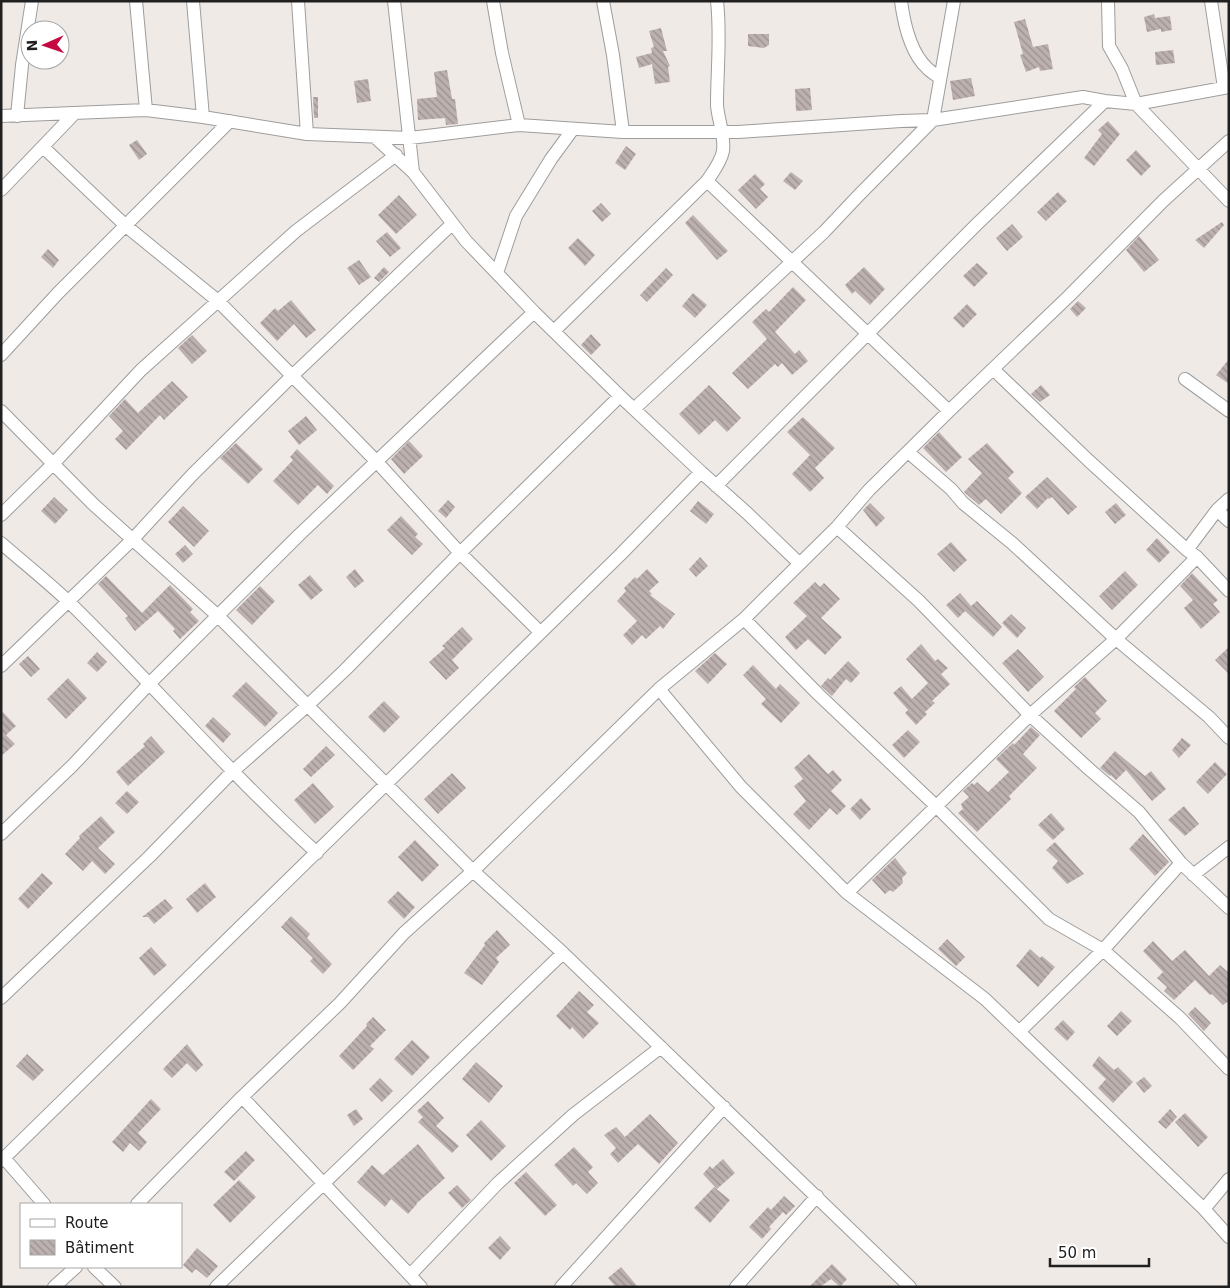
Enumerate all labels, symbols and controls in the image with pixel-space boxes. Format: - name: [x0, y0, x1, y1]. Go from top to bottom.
- north arrow: [20, 20, 70, 70]
- text: N: [24, 39, 40, 52]
- legend: [20, 1203, 182, 1268]
- text: Route: [65, 1214, 109, 1232]
- scale bar: [1050, 1236, 1149, 1268]
- text: Bâtiment: [65, 1239, 134, 1257]
- text: 50 m: [1058, 1244, 1096, 1262]

